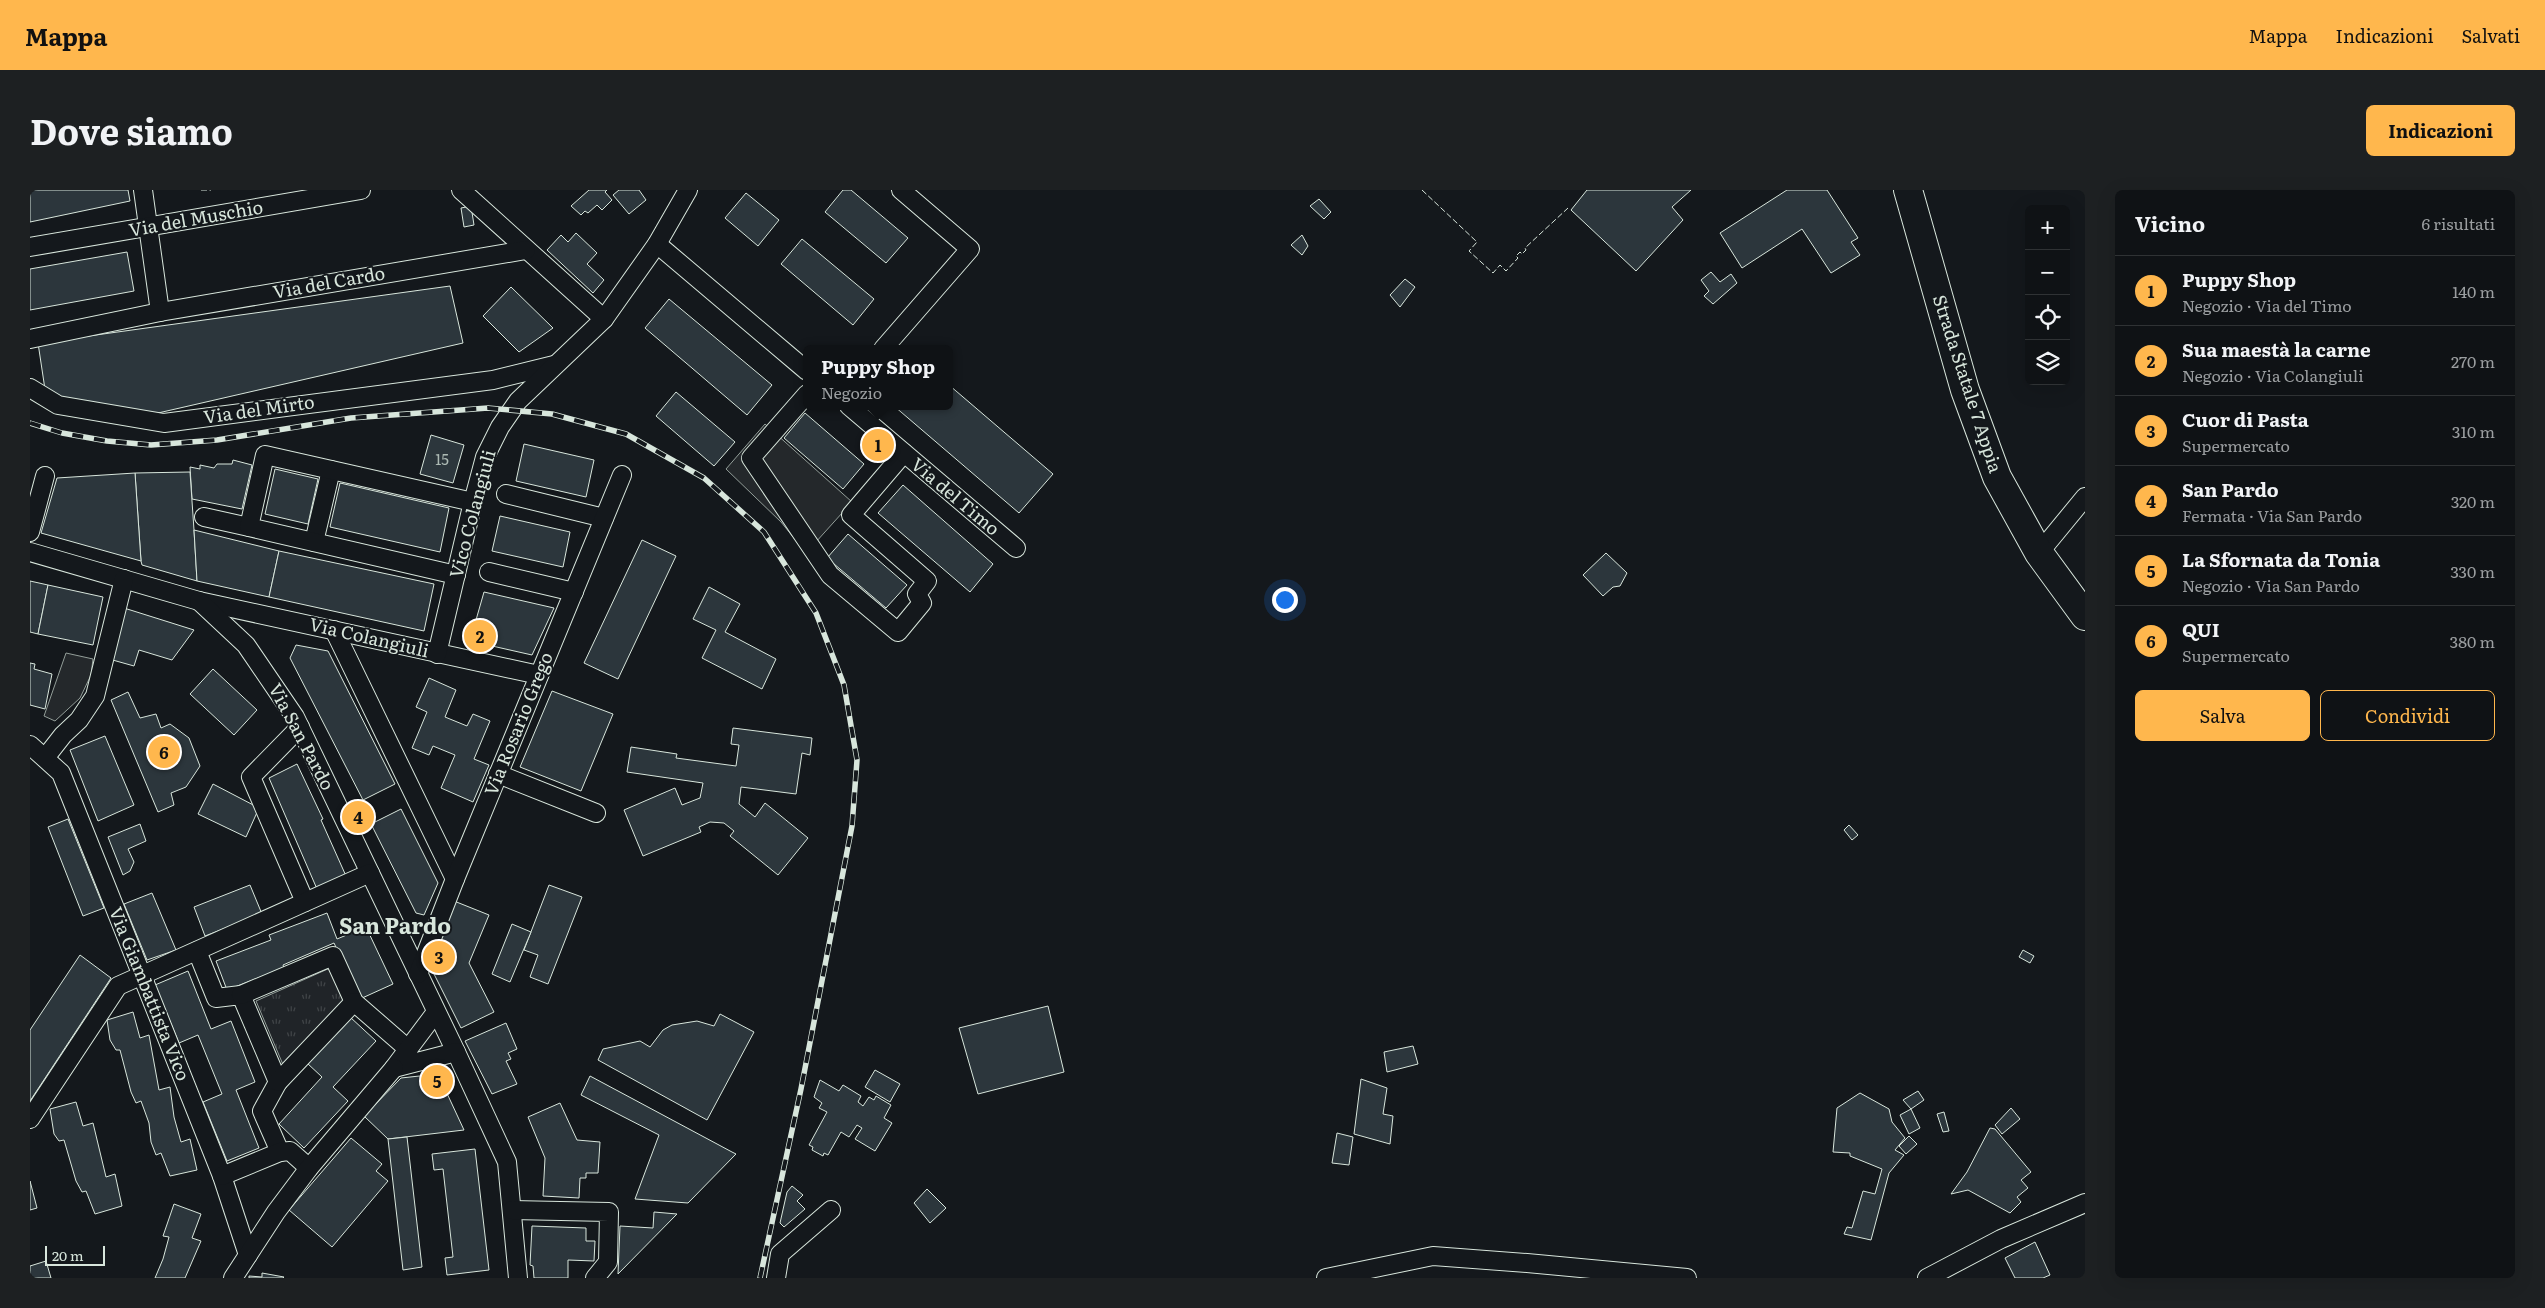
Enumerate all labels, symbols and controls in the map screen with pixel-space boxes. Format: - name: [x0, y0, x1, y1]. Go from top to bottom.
- text: Mappa: [25, 18, 107, 53]
- text: Mappa: [2249, 22, 2308, 49]
- text: Indicazioni: [2336, 22, 2433, 49]
- text: Salvati: [2461, 22, 2520, 49]
- text: Dove siamo: [30, 104, 233, 156]
- button: Indicazioni: [2366, 105, 2515, 156]
- street label: Via del Muschio: [126, 192, 265, 243]
- map controls: [2025, 205, 2070, 385]
- button: +: [2025, 205, 2070, 250]
- text: Vicino: [2135, 207, 2205, 238]
- text: 6 risultati: [2422, 211, 2495, 235]
- button: −: [2025, 250, 2070, 295]
- street label: Via del Cardo: [270, 258, 387, 305]
- text: Puppy Shop: [2182, 265, 2296, 293]
- text: 1: [2148, 279, 2154, 303]
- text: 140 m: [2452, 279, 2495, 303]
- street label: Strada Statale 7 Appia: [1927, 291, 2010, 476]
- text: Negozio · Via del Timo: [2182, 293, 2352, 317]
- button: locate: [2025, 295, 2070, 340]
- text: Sua maestà la carne: [2182, 335, 2371, 363]
- button: layers: [2025, 340, 2070, 385]
- popup: [803, 345, 953, 410]
- text: 2: [2147, 349, 2155, 373]
- text: 270 m: [2451, 349, 2495, 373]
- text: Puppy Shop: [821, 352, 935, 380]
- text: Negozio · Via Colangiuli: [2182, 363, 2364, 387]
- text: Negozio: [821, 380, 882, 404]
- street label: Via del Mirto: [201, 387, 316, 430]
- text: Cuor di Pasta: [2182, 405, 2309, 433]
- text: 3: [2147, 419, 2155, 443]
- text: 310 m: [2452, 419, 2495, 443]
- pin: 1: [862, 426, 894, 464]
- text: Supermercato: [2182, 433, 2290, 457]
- street label: Vico Colangiuli: [441, 446, 502, 581]
- house number: 15: [435, 447, 449, 470]
- street label: Via del Timo: [906, 451, 1006, 541]
- text: San Pardo: [2182, 475, 2279, 503]
- text: 4: [2146, 489, 2156, 513]
- text: 320 m: [2451, 489, 2495, 513]
- text: Fermata · Via San Pardo: [2182, 503, 2362, 527]
- text: La Sfornata da Tonia: [2182, 545, 2380, 573]
- text: 5: [2147, 559, 2155, 583]
- text: 330 m: [2450, 559, 2495, 583]
- text: Negozio · Via San Pardo: [2182, 573, 2360, 597]
- your location: [1272, 587, 1298, 613]
- street label: Via Colangiuli: [307, 610, 432, 663]
- text: QUI: [2182, 615, 2220, 643]
- pin: 2: [464, 617, 496, 655]
- text: 6: [2146, 629, 2156, 653]
- text: 380 m: [2450, 629, 2495, 653]
- text: Supermercato: [2182, 643, 2290, 667]
- street label: Via Rosario Grego: [476, 648, 559, 799]
- street label: Via San Pardo: [263, 678, 342, 795]
- button: Salva: [2135, 690, 2310, 741]
- button: Condividi: [2320, 690, 2495, 741]
- pin: 6: [148, 733, 180, 771]
- pin: 4: [342, 798, 374, 836]
- street label: Via Giambattista Vico: [103, 902, 198, 1085]
- district label: San Pardo: [339, 908, 451, 941]
- pin: 3: [423, 938, 455, 976]
- pin: 5: [421, 1062, 453, 1100]
- scale bar: [45, 1243, 105, 1266]
- text: 20 m: [52, 1245, 84, 1265]

